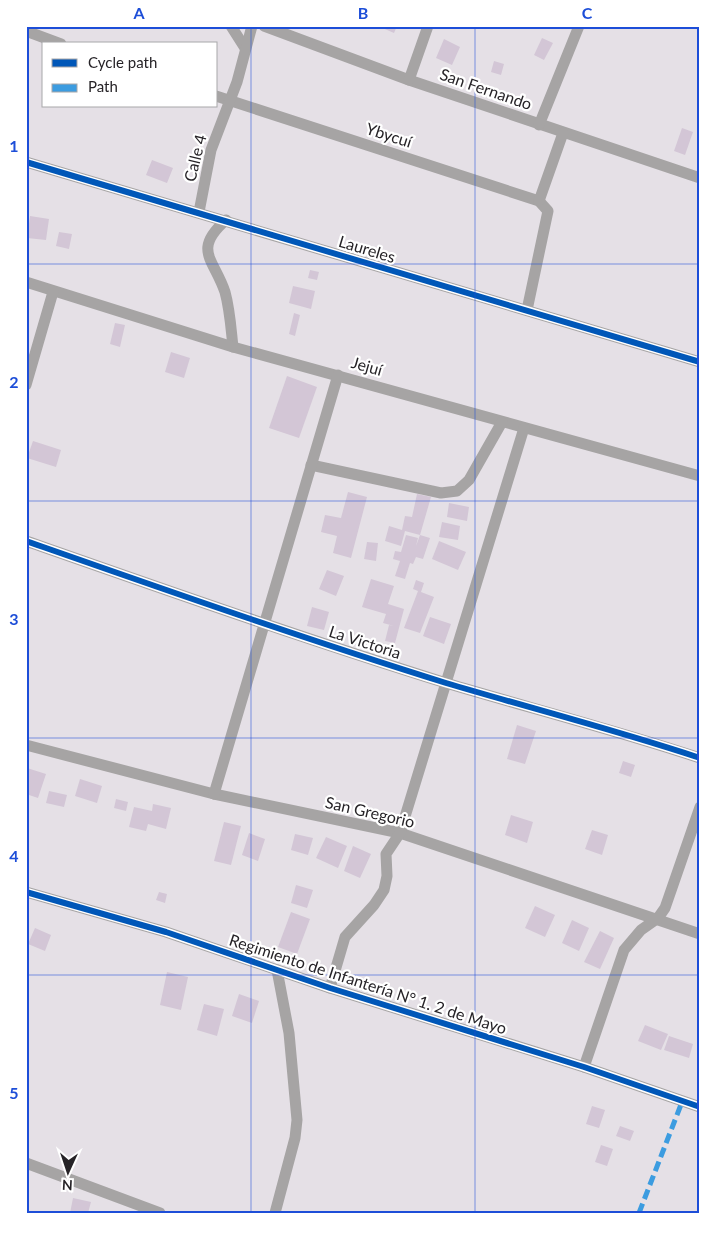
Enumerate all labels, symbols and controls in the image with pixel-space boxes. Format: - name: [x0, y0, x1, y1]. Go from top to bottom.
- text: A: [132, 3, 145, 22]
- text: B: [358, 3, 368, 22]
- text: C: [582, 3, 593, 22]
- legend: [42, 42, 218, 108]
- text: Cycle path: [88, 53, 157, 71]
- street label: San Fernando: [438, 64, 535, 113]
- text: Path: [88, 77, 118, 95]
- street label: Ybycuí: [364, 118, 416, 151]
- street label: Calle 4: [179, 132, 210, 183]
- text: 1: [9, 136, 19, 155]
- street label: Laureles: [337, 231, 398, 266]
- street label: Jejuí: [349, 352, 386, 379]
- text: 2: [9, 372, 19, 391]
- text: 3: [9, 609, 19, 628]
- street label: La Victoria: [327, 621, 403, 662]
- street label: San Gregorio: [324, 792, 417, 831]
- text: 4: [9, 846, 19, 865]
- street label: Regimiento de Infantería N° 1. 2 de Mayo: [227, 930, 509, 1037]
- text: 5: [9, 1083, 19, 1102]
- north arrow: [42, 1146, 92, 1196]
- text: N: [61, 1177, 73, 1194]

